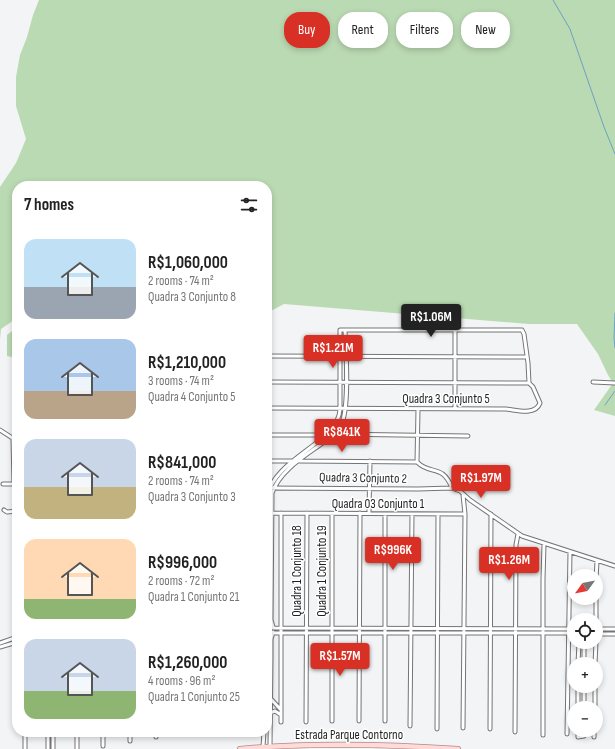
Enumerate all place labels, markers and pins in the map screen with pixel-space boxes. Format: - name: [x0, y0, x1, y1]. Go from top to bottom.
- pin: R$1.06M: [394, 304, 468, 338]
- pin: R$1.21M: [296, 335, 370, 369]
- pin: R$841K: [309, 419, 375, 453]
- pin: R$1.97M: [444, 465, 518, 499]
- pin: R$996K: [360, 537, 426, 571]
- pin: R$1.26M: [472, 547, 546, 581]
- pin: R$1.57M: [303, 643, 377, 677]

